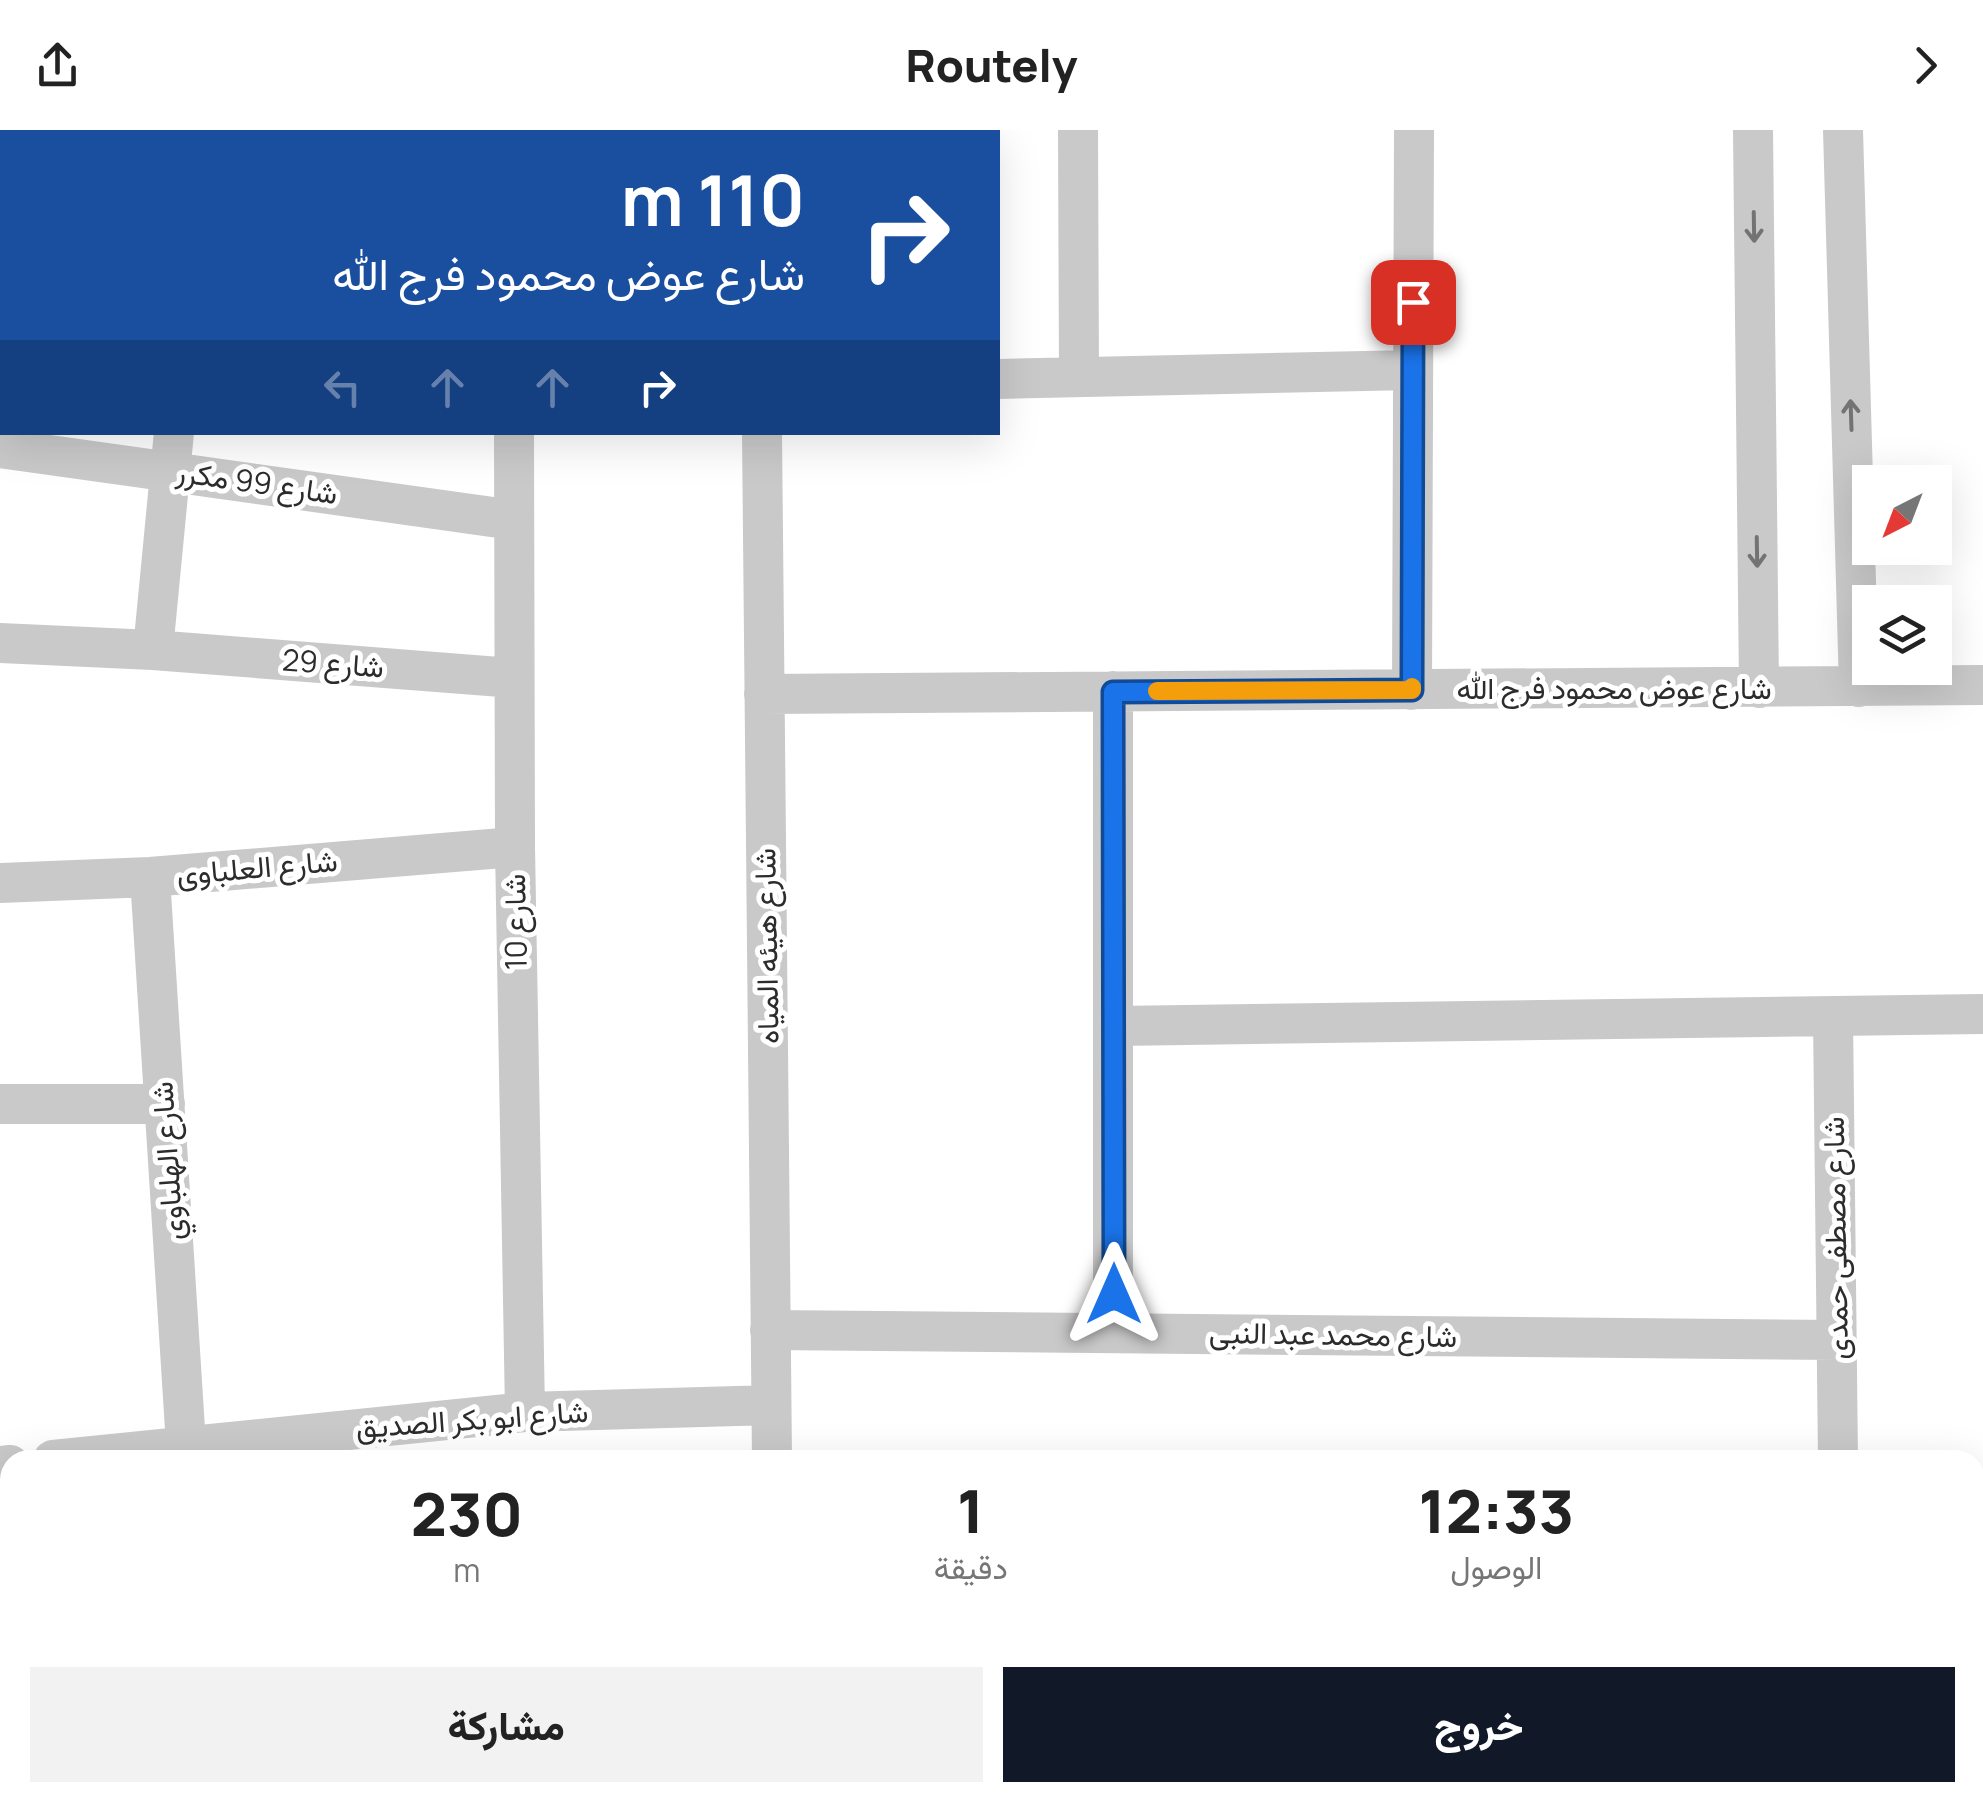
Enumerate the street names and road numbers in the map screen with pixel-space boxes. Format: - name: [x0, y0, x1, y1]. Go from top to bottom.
- street label: شارع 99 مكرر: [173, 450, 340, 514]
- street label: شارع 29: [281, 638, 385, 688]
- street label: شارع عوض محمود فرج الله: [1456, 667, 1772, 709]
- street label: شارع العلباوى: [175, 839, 339, 895]
- street label: شارع هيئه المياه: [743, 848, 789, 1044]
- street label: شارع 10: [493, 873, 537, 971]
- street label: شارع الهلباوي: [141, 1080, 197, 1242]
- street label: شارع مصطفى حمدى: [1812, 1116, 1858, 1360]
- street label: شارع محمد عبد النبى: [1209, 1311, 1458, 1357]
- street label: شارع ابو بكر الصديق: [354, 1390, 590, 1448]

